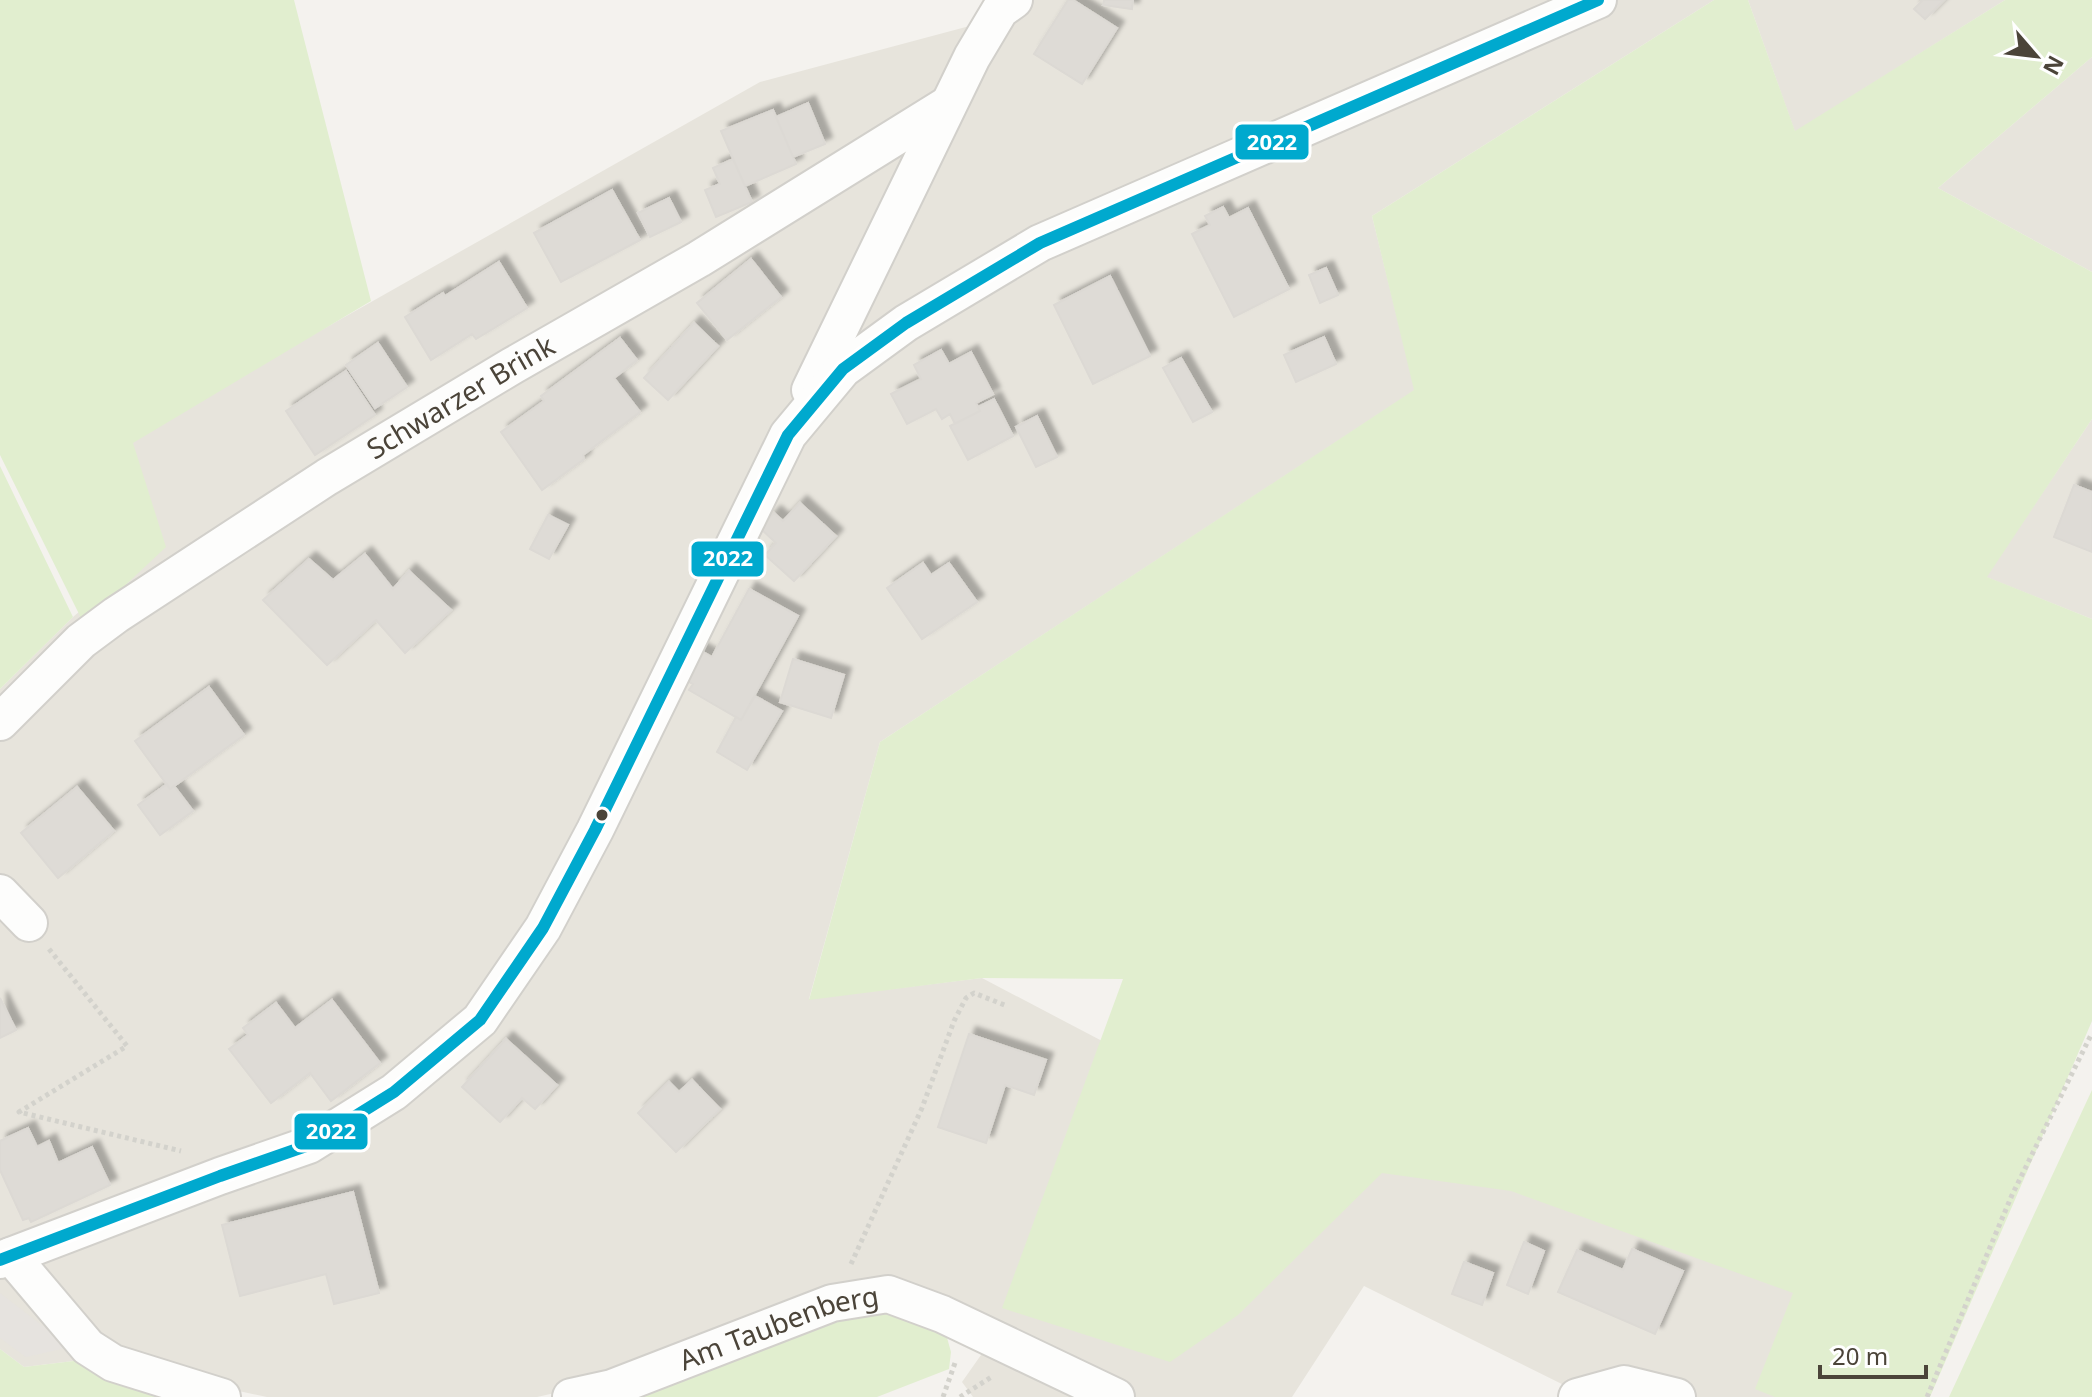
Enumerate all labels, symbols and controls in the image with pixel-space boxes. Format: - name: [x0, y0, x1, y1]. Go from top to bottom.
- north arrow: [1996, 16, 2076, 96]
- text: N: [2037, 51, 2072, 81]
- line badge: 2022: [1234, 123, 1310, 161]
- text: 2022: [1247, 126, 1297, 156]
- street label: Schwarzer Brink: [359, 326, 561, 467]
- line badge: 2022: [690, 540, 765, 578]
- text: 2022: [703, 542, 753, 572]
- unlabelled marker: [594, 807, 610, 823]
- line badge: 2022: [293, 1112, 369, 1151]
- text: 2022: [306, 1115, 356, 1145]
- street label: Am Taubenberg: [673, 1276, 881, 1378]
- scale bar: [1820, 1329, 1926, 1379]
- text: 20 m: [1832, 1339, 1888, 1372]

